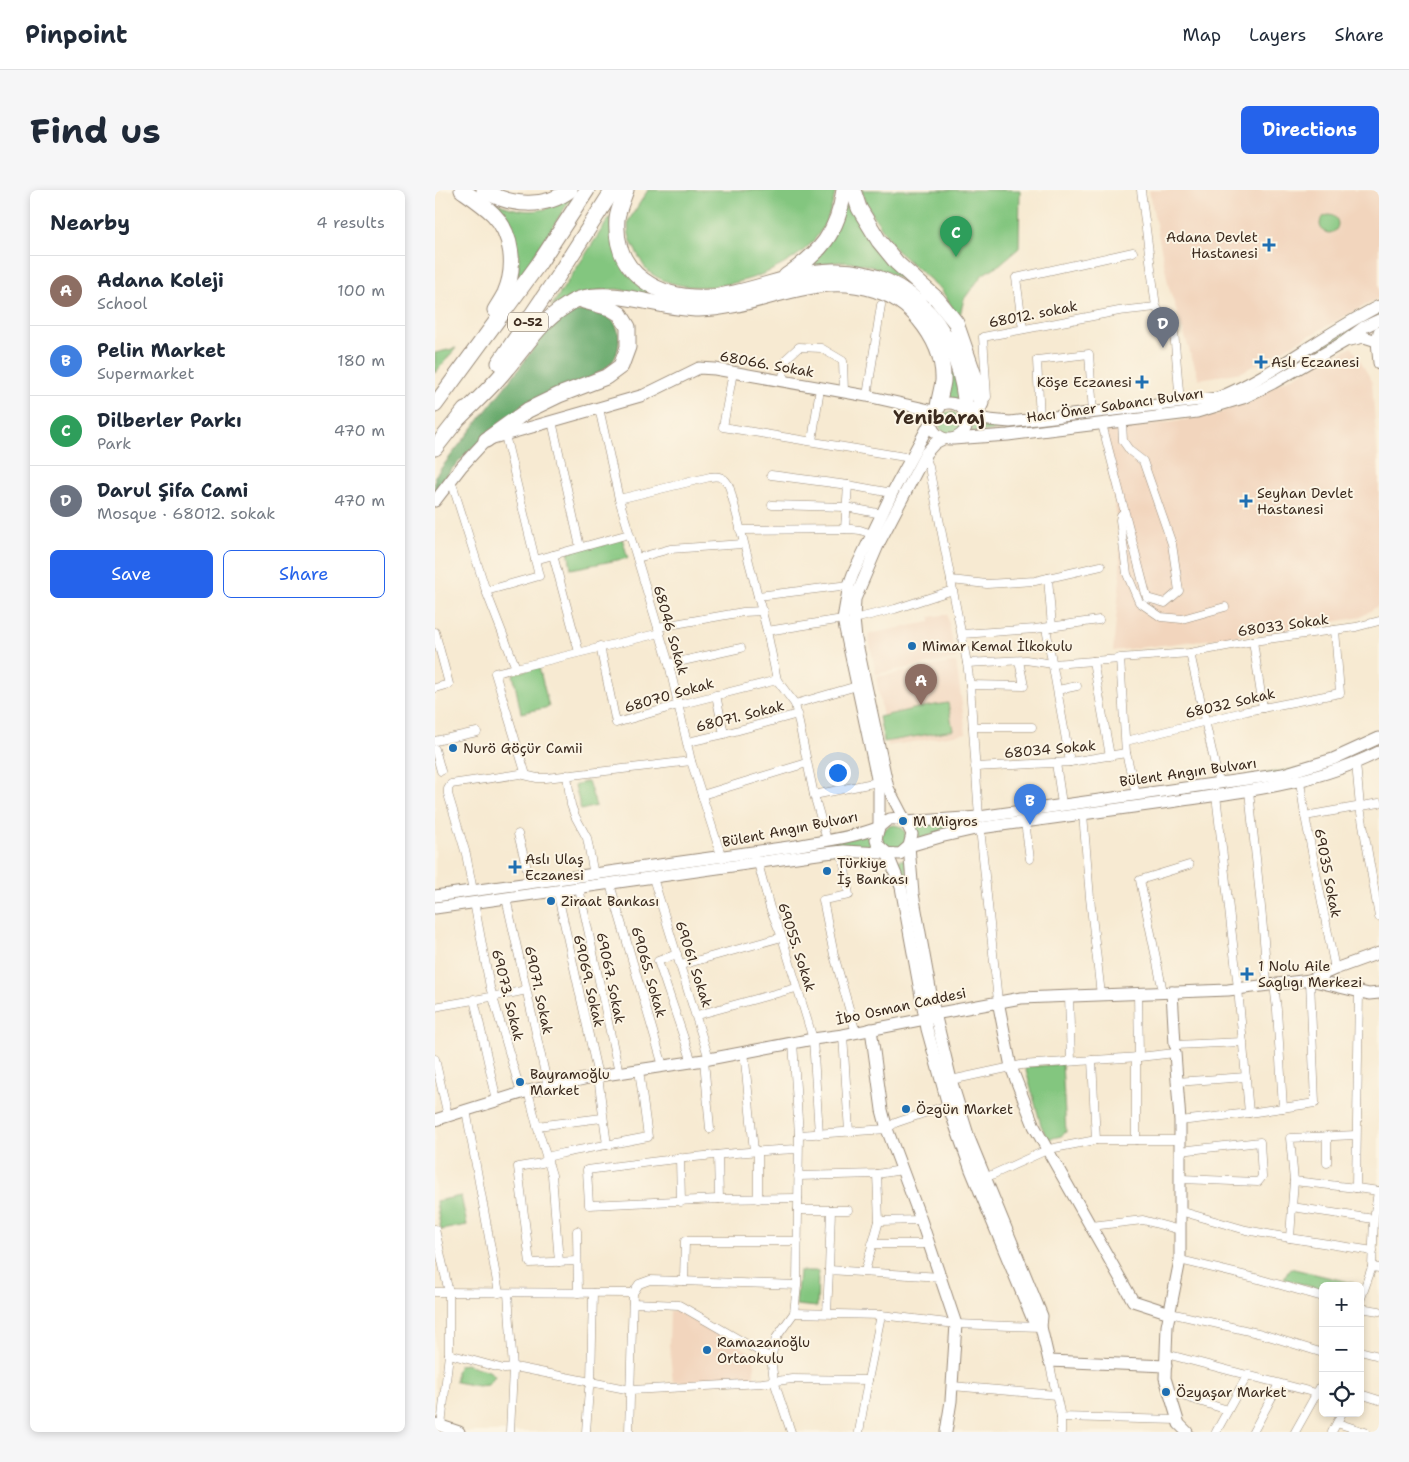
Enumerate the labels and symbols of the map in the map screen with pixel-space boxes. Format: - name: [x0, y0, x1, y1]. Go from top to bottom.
- pin: C: [940, 216, 972, 257]
- place label: Adana Devlet Hastanesi: [1166, 228, 1258, 262]
- marker: Adana Devlet Hastanesi: [1262, 238, 1276, 252]
- street label: 68012. sokak: [987, 297, 1079, 331]
- pin: D: [1147, 307, 1179, 348]
- road number: O-52: [508, 312, 548, 332]
- street label: 68066. Sokak: [718, 347, 816, 381]
- place label: Aslı Eczanesi: [1271, 353, 1360, 371]
- marker: Aslı Eczanesi: [1255, 356, 1267, 368]
- place label: Köşe Eczanesi: [1037, 373, 1132, 391]
- marker: Köşe Eczanesi: [1136, 376, 1148, 388]
- street label: Hacı Ömer Sabancı Bulvarı: [1025, 384, 1205, 426]
- district label: Yenibaraj: [893, 405, 985, 430]
- place label: Seyhan Devlet Hastanesi: [1257, 484, 1353, 518]
- marker: Seyhan Devlet Hastanesi: [1239, 494, 1253, 508]
- street label: 68046 Sokak: [650, 583, 692, 677]
- street label: 68033 Sokak: [1236, 610, 1330, 640]
- place label: Mimar Kemal İlkokulu: [922, 637, 1073, 655]
- marker: Mimar Kemal İlkokulu: [906, 640, 918, 652]
- pin: A: [905, 664, 937, 705]
- street label: 68070 Sokak: [622, 674, 716, 716]
- street label: 68032 Sokak: [1183, 684, 1277, 722]
- street label: 68071. Sokak: [694, 696, 786, 736]
- street label: 68034 Sokak: [1003, 736, 1097, 762]
- place label: Nurö Göçür Camii: [463, 739, 583, 757]
- marker: Nurö Göçür Camii: [447, 742, 459, 754]
- street label: Bülent Angın Bulvarı: [1118, 753, 1258, 791]
- your location: [825, 760, 851, 786]
- pin: B: [1014, 784, 1046, 825]
- street label: Bülent Angın Bulvarı: [720, 807, 860, 851]
- place label: M Migros: [913, 812, 978, 830]
- marker: M Migros: [897, 815, 909, 827]
- street label: 69035 Sokak: [1311, 827, 1345, 919]
- place label: Aslı Ulaş Eczanesi: [525, 850, 584, 884]
- place label: Türkiye İş Bankası: [837, 854, 908, 888]
- marker: Aslı Ulaş Eczanesi: [509, 861, 521, 873]
- marker: Türkiye İş Bankası: [821, 865, 833, 877]
- place label: Ziraat Bankası: [561, 892, 659, 910]
- marker: Ziraat Bankası: [545, 895, 557, 907]
- street label: 69055. Sokak: [774, 900, 820, 994]
- street label: 69061. Sokak: [672, 918, 716, 1010]
- street label: 69065. Sokak: [627, 924, 671, 1020]
- street label: 69067. Sokak: [593, 931, 629, 1025]
- street label: 69069. Sokak: [570, 933, 608, 1029]
- street label: 69071. Sokak: [521, 944, 557, 1036]
- street label: 69073. Sokak: [488, 947, 528, 1043]
- place label: 1 Nolu Aile Saglıgı Merkezi: [1258, 957, 1362, 991]
- marker: 1 Nolu Aile Saglıgı Merkezi: [1240, 967, 1254, 981]
- street label: İbo Osman Caddesi: [834, 983, 968, 1029]
- place label: Bayramoğlu Market: [530, 1065, 610, 1099]
- marker: Bayramoğlu Market: [514, 1076, 526, 1088]
- place label: Özgün Market: [916, 1100, 1013, 1118]
- marker: Özgün Market: [900, 1103, 912, 1115]
- place label: Ramazanoğlu Ortaokulu: [717, 1333, 810, 1367]
- marker: Ramazanoğlu Ortaokulu: [701, 1344, 713, 1356]
- place label: Özyaşar Market: [1176, 1383, 1287, 1401]
- marker: Özyaşar Market: [1160, 1386, 1172, 1398]

